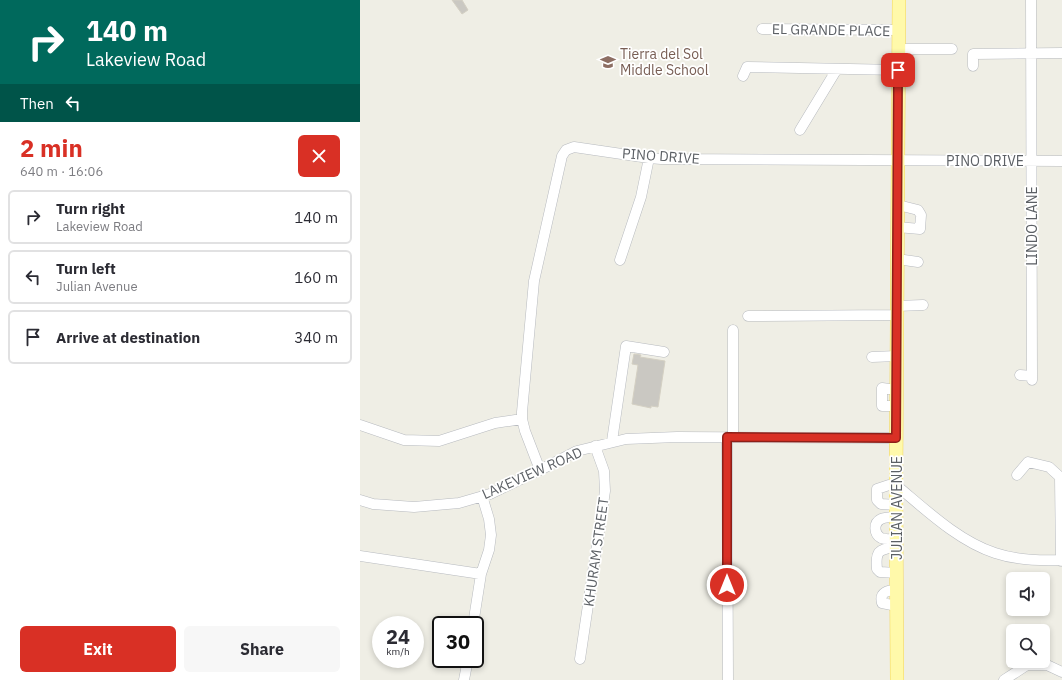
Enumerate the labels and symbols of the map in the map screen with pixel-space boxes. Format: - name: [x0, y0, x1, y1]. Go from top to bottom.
- street label: EL GRANDE PLACE: [772, 20, 890, 40]
- place label: Tierra del Sol Middle School: [620, 45, 709, 79]
- school or university icon: Tierra del Sol Middle School: [599, 53, 617, 71]
- pin: [881, 53, 915, 87]
- street label: PINO DRIVE: [622, 144, 700, 168]
- street label: PINO DRIVE: [946, 152, 1024, 170]
- street label: LINDO LANE: [1023, 186, 1041, 266]
- street label: LAKEVIEW ROAD: [479, 443, 585, 503]
- street label: JULIAN AVENUE: [888, 456, 906, 560]
- street label: KHURAM STREET: [579, 496, 613, 608]
- position arrow: [706, 564, 748, 606]
- speed limit sign: 30: [432, 616, 484, 668]

